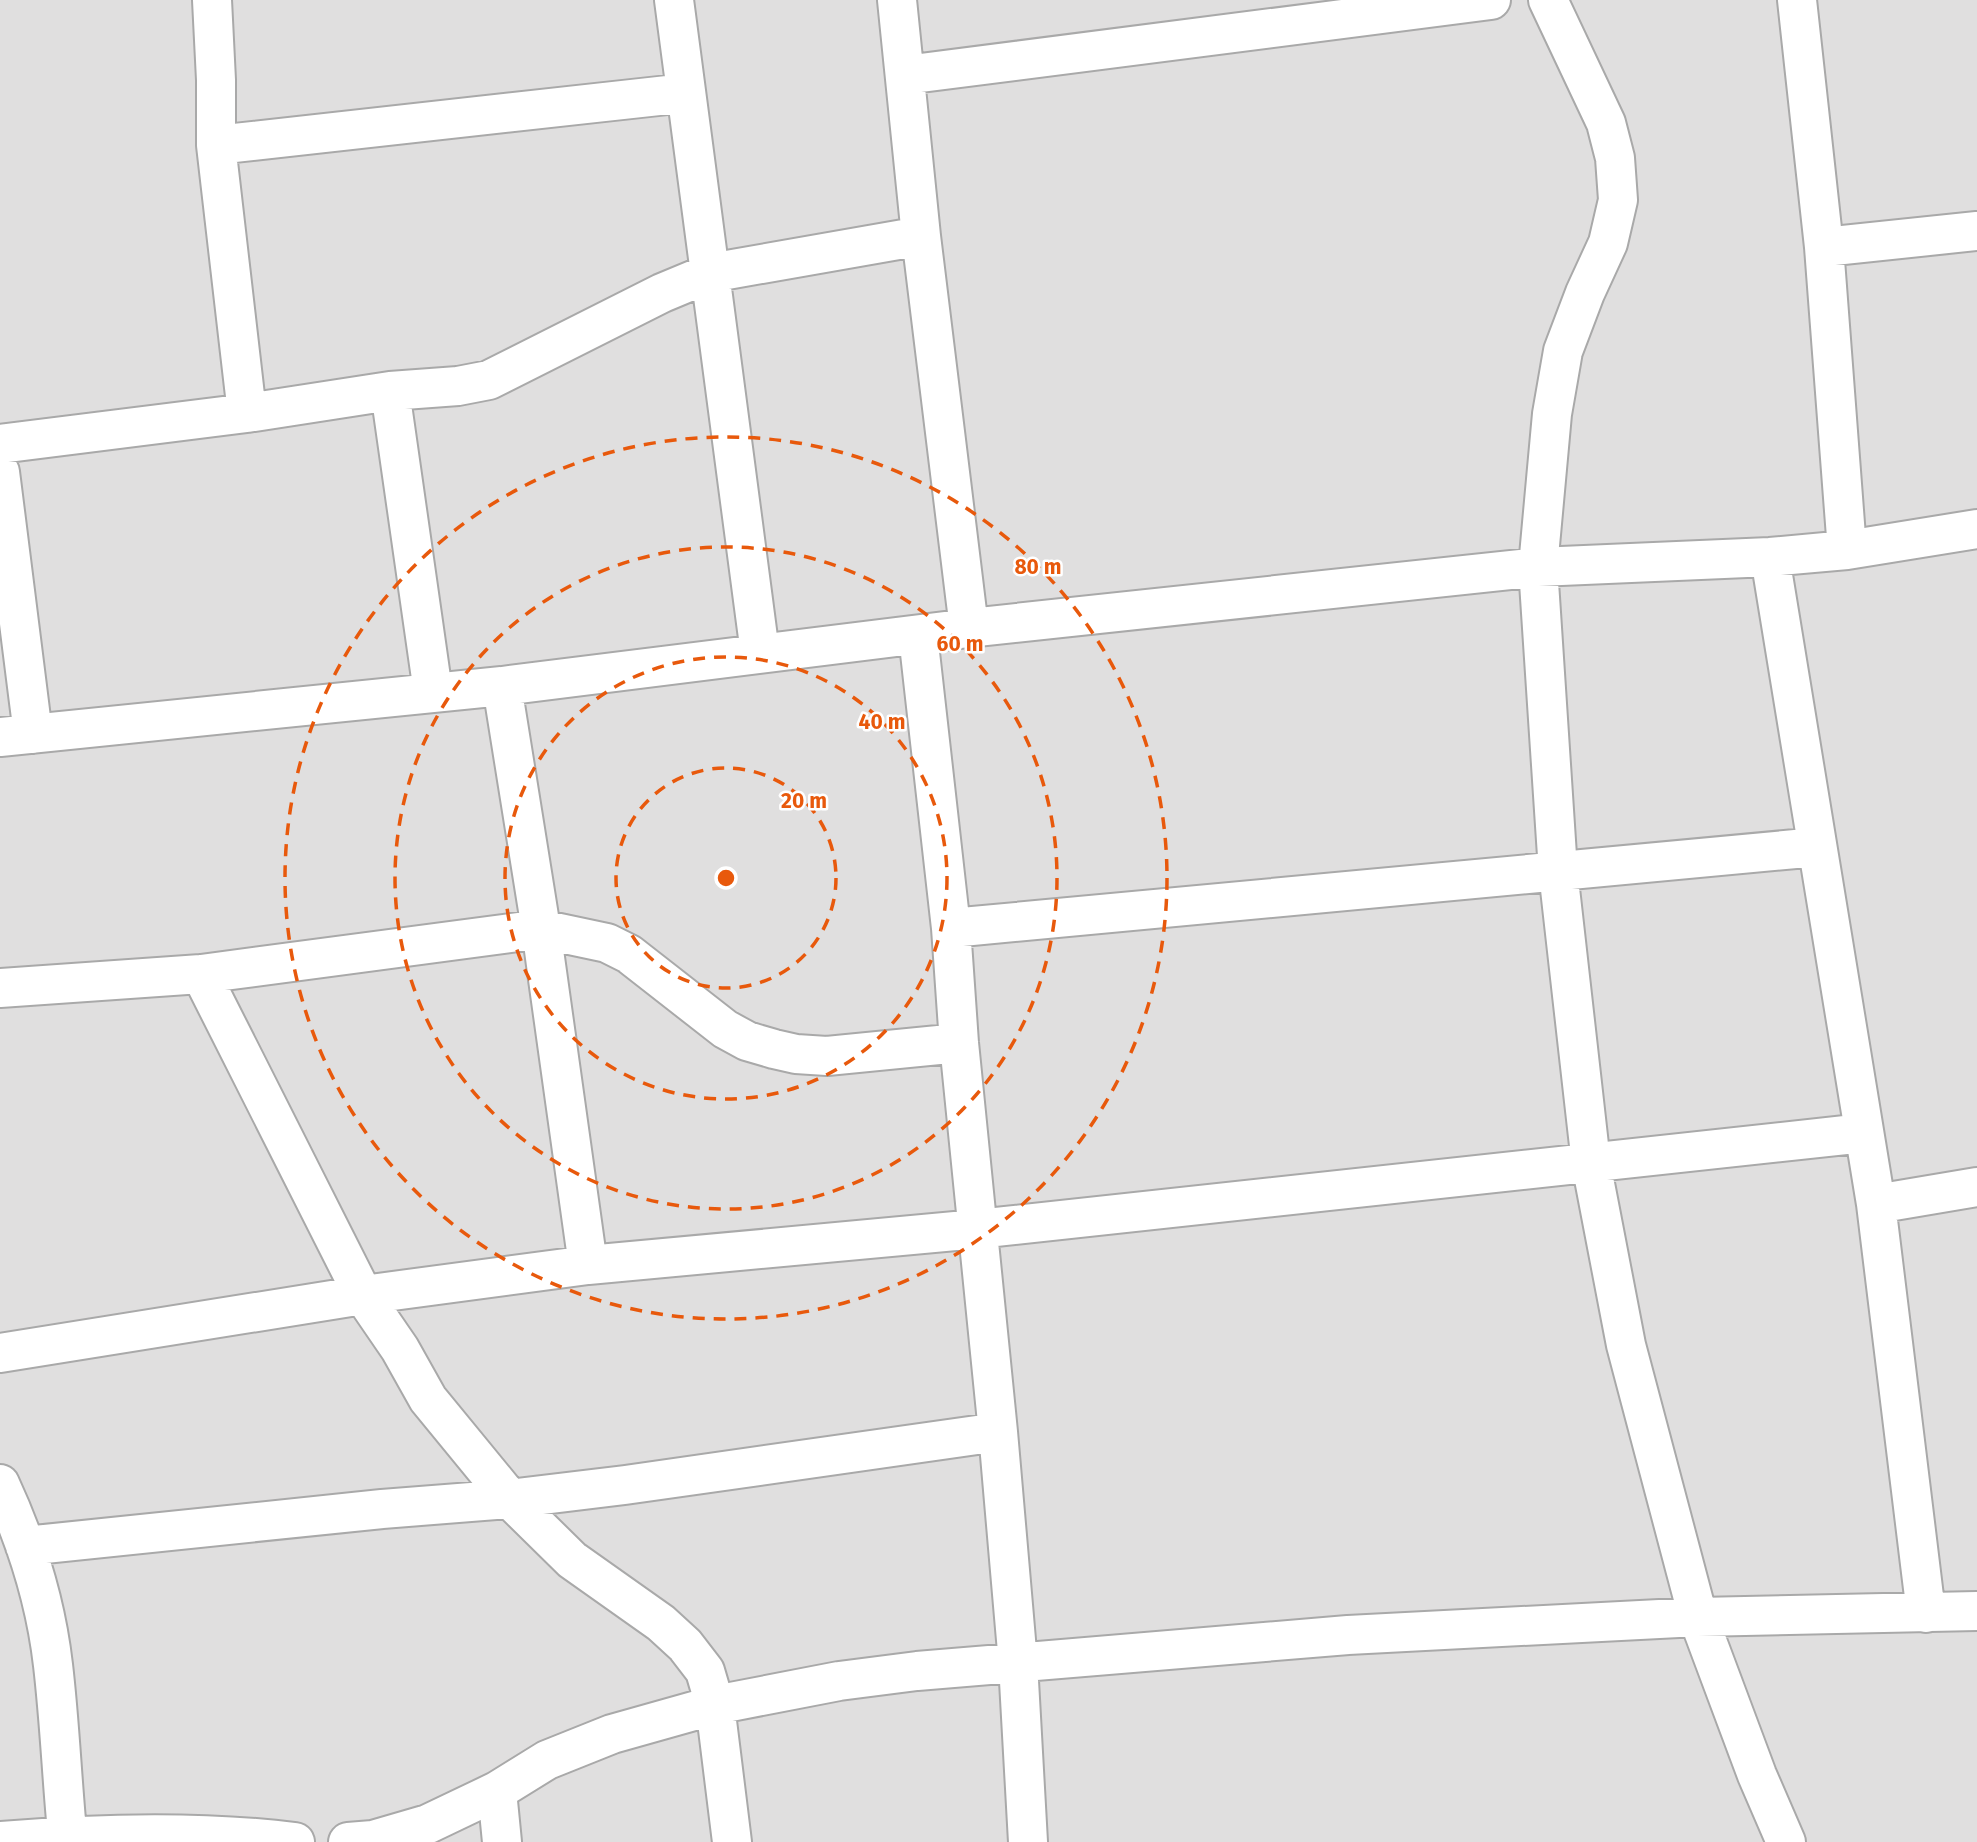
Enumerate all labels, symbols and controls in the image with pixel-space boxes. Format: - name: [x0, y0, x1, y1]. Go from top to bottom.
- text: 80 m: [1014, 554, 1062, 580]
- text: 60 m: [937, 631, 983, 657]
- text: 40 m: [859, 709, 905, 735]
- text: 20 m: [781, 788, 827, 814]
- centre of rings: [714, 866, 738, 890]

